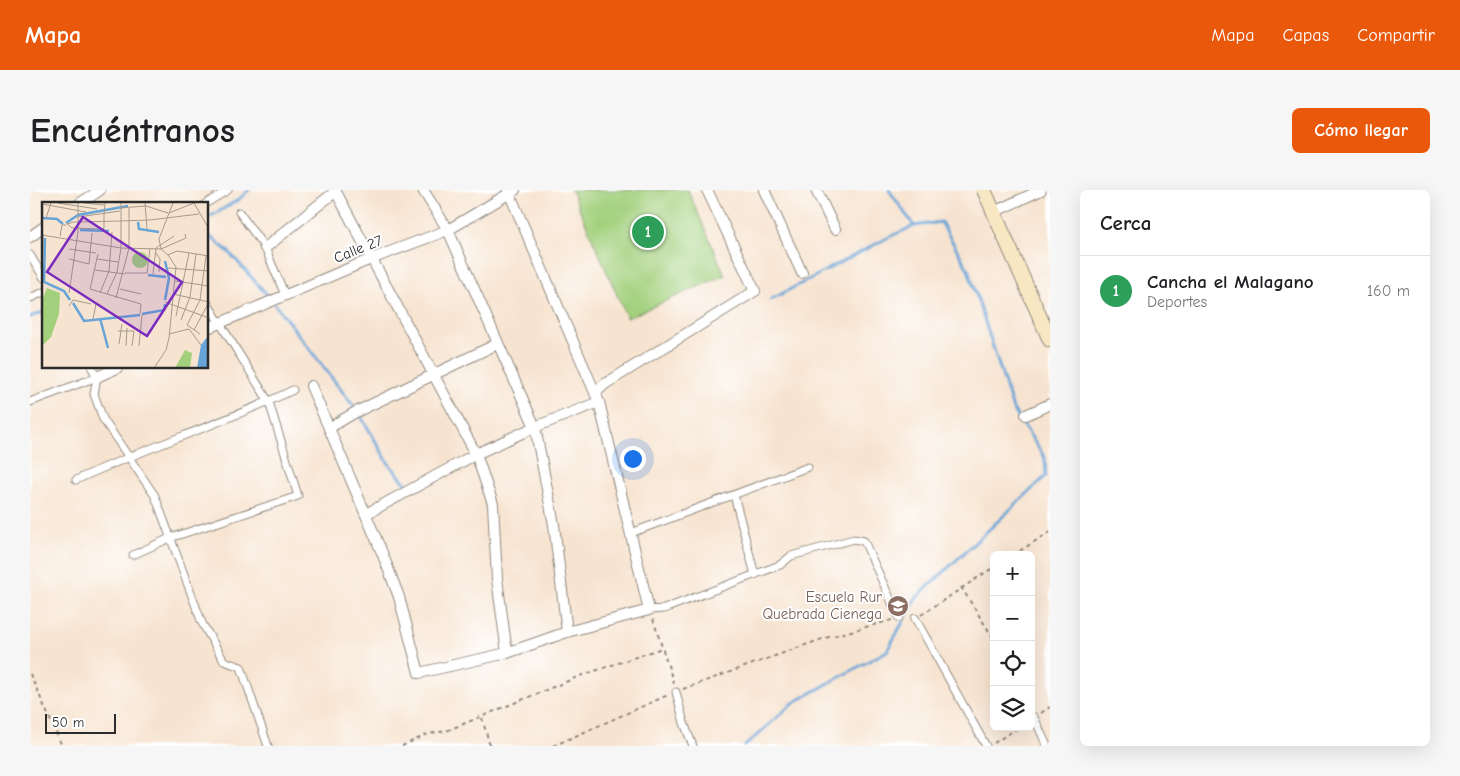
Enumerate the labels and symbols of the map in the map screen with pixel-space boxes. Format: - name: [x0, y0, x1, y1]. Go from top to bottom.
- inset map: [42, 202, 209, 369]
- pin: 1: [632, 213, 664, 251]
- street label: Calle 27: [331, 231, 385, 267]
- your location: [620, 446, 646, 472]
- place label: Escuela Rur Quebrada Cienega: [762, 588, 882, 623]
- school or university icon: Escuela Rur Quebrada Cienega: [886, 594, 910, 618]
- scale bar: [45, 711, 116, 734]

